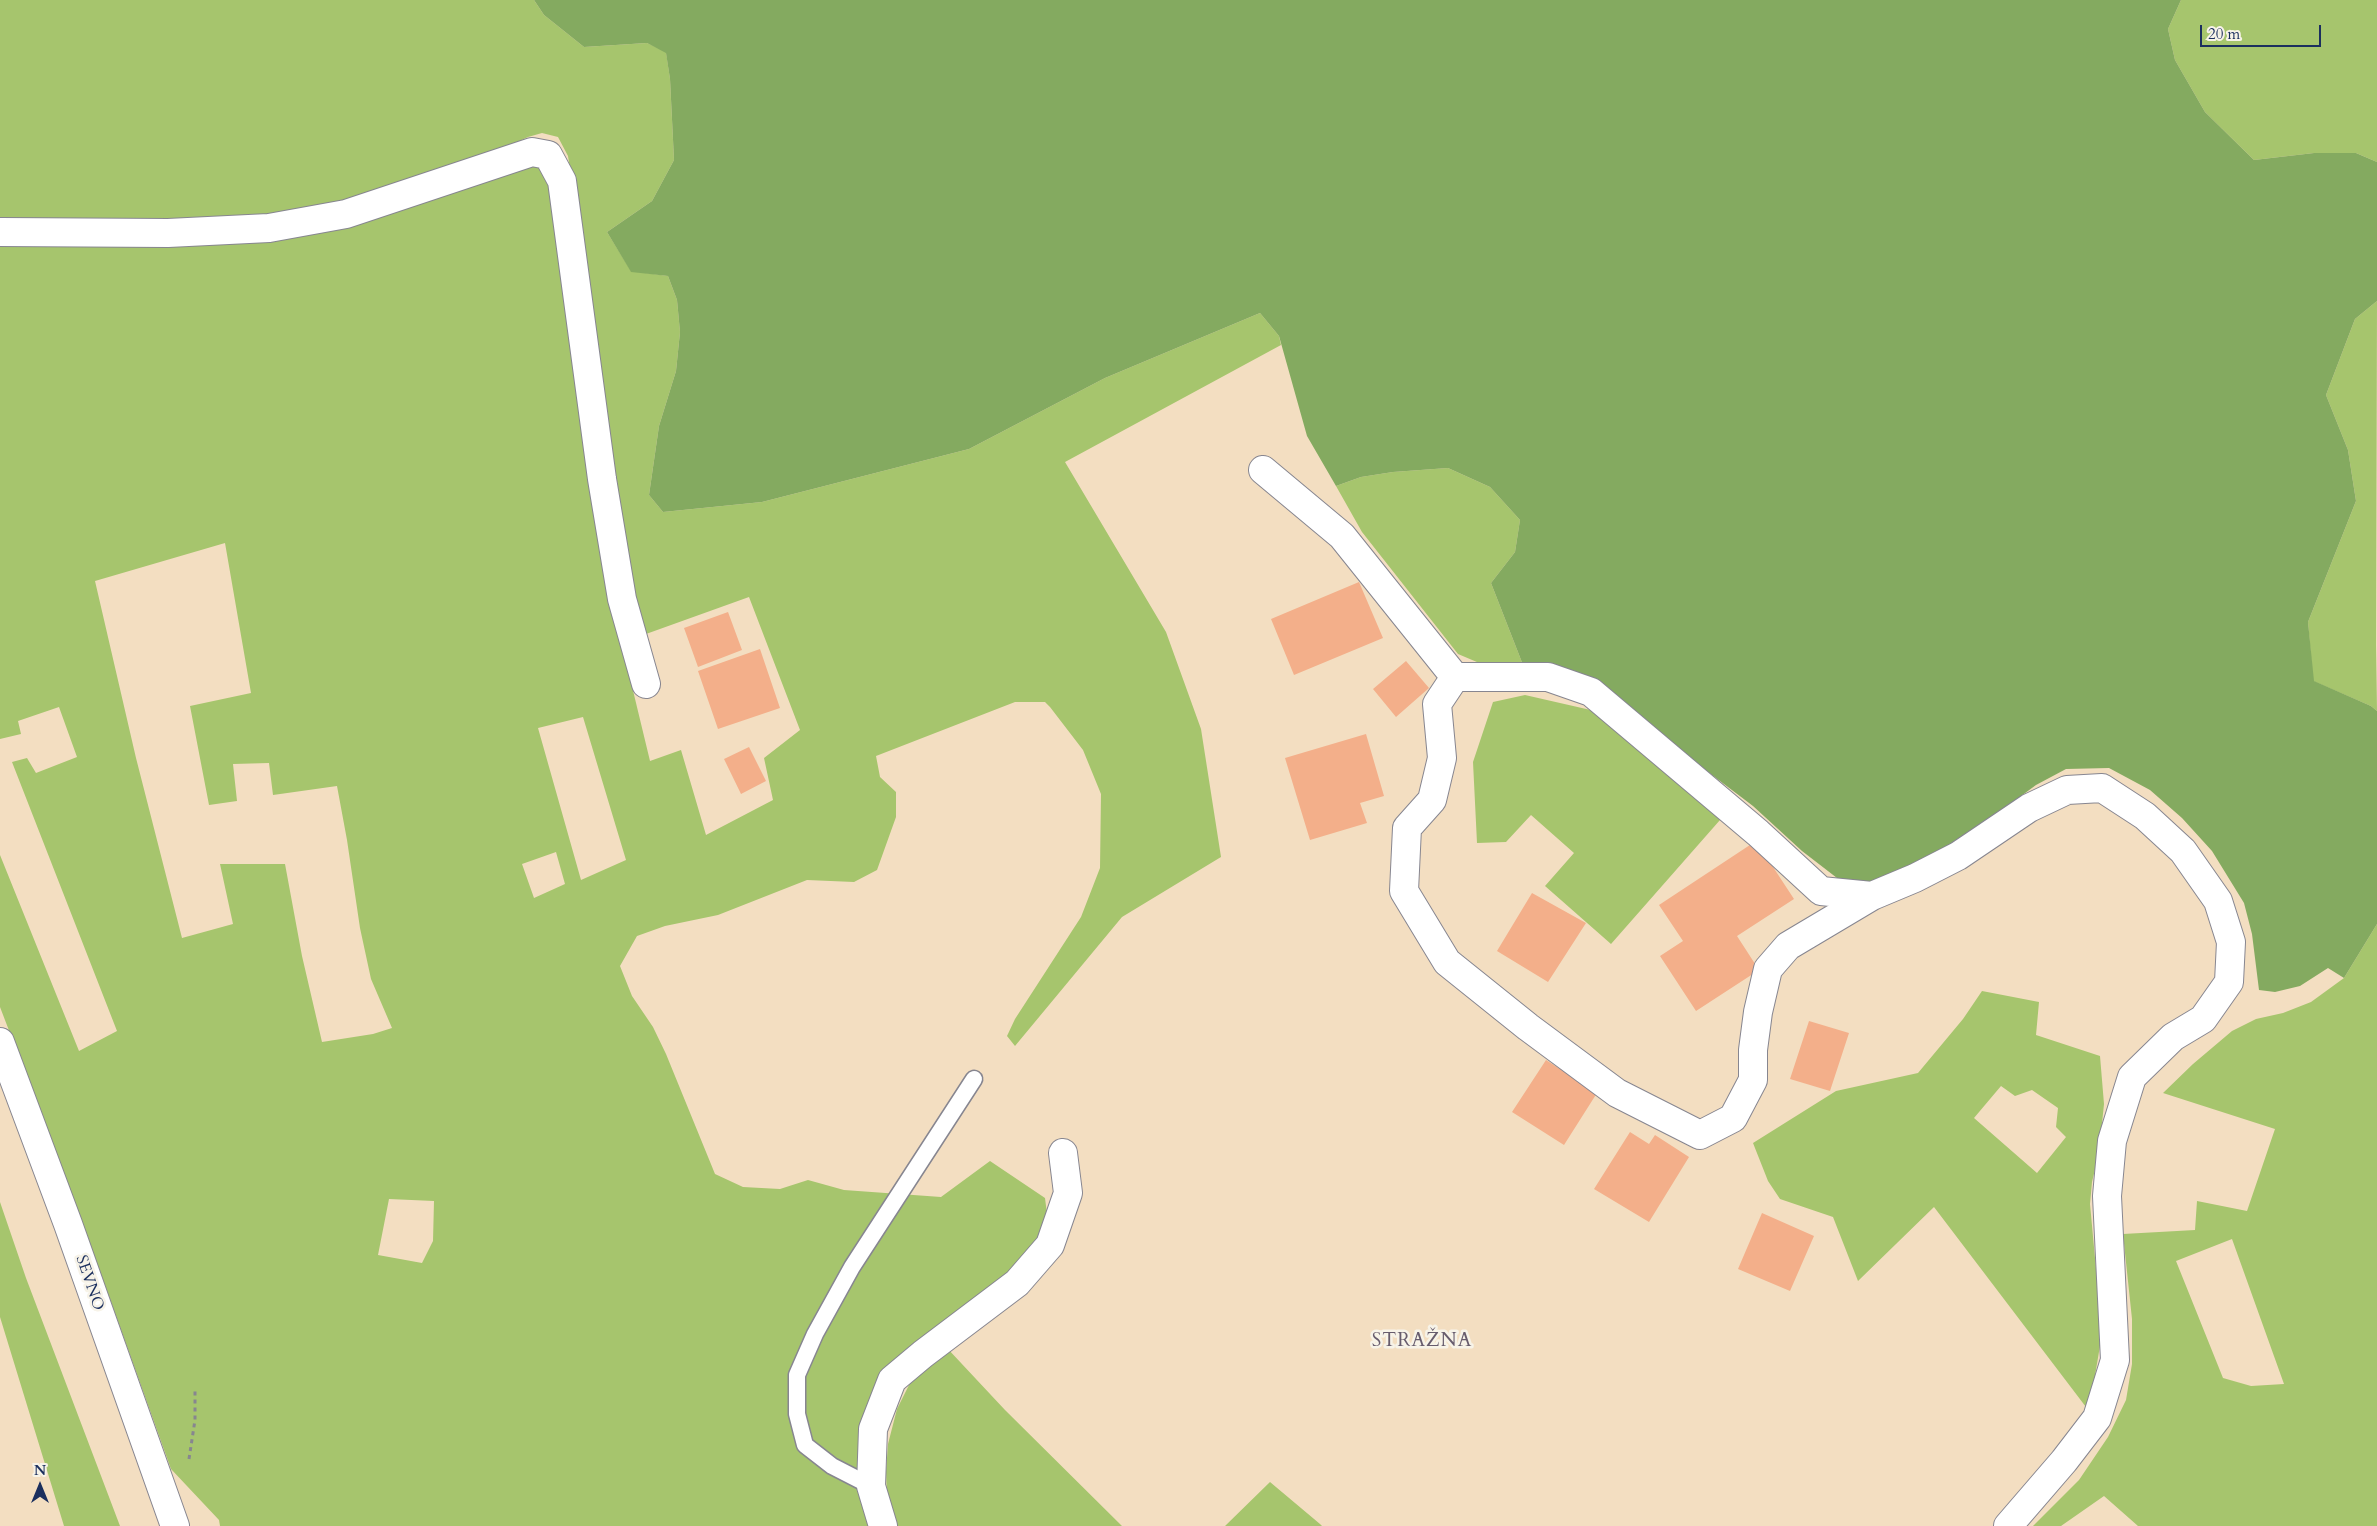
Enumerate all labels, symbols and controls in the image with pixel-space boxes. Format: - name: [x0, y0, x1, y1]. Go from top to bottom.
- scale bar: [2202, 15, 2323, 47]
- text: 20 m: [2208, 24, 2240, 44]
- street label: SEVNO: [71, 1253, 107, 1313]
- district label: STRAŽNA: [1371, 1331, 1473, 1353]
- north arrow: [15, 1461, 65, 1511]
- text: N: [34, 1461, 46, 1480]

